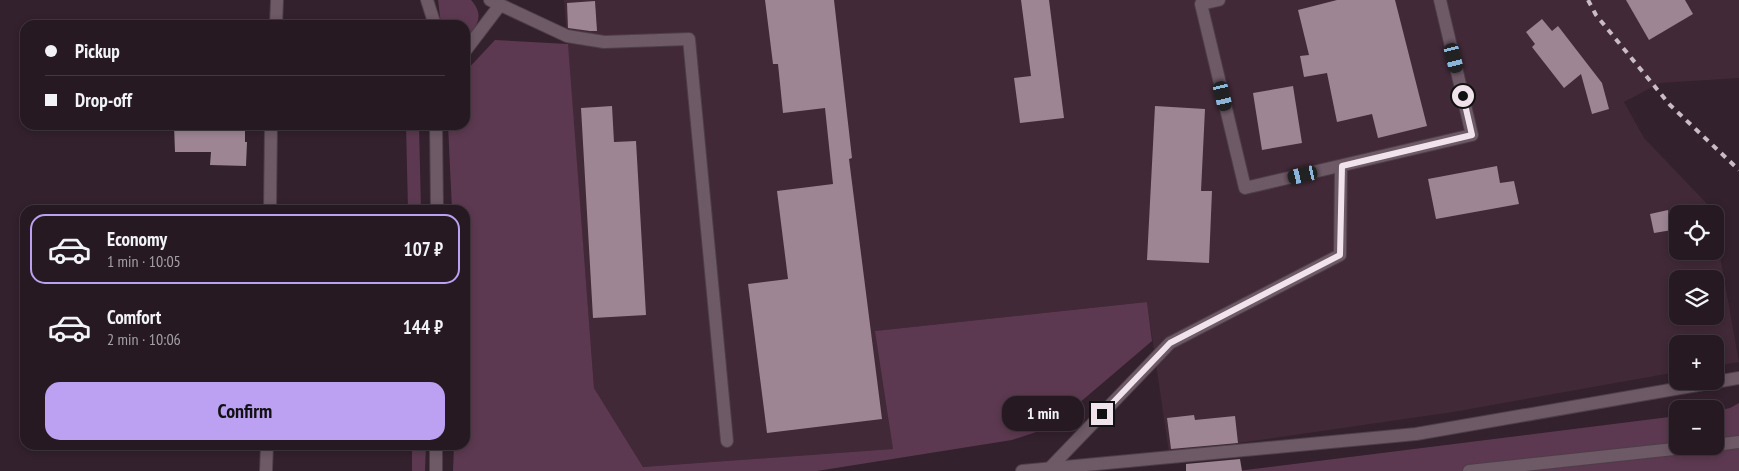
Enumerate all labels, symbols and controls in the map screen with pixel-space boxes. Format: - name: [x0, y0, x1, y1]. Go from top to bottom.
- text: Pickup: [75, 39, 120, 63]
- car: [1443, 42, 1464, 74]
- car: [1212, 80, 1233, 112]
- route start: [1452, 85, 1474, 107]
- text: Drop-off: [75, 88, 132, 112]
- car: [1286, 164, 1319, 186]
- map controls: [1669, 205, 1724, 455]
- button: locate: [1669, 205, 1724, 260]
- icon: car: [47, 227, 92, 272]
- text: Economy: [107, 227, 167, 251]
- text: 107 ₽: [404, 237, 443, 261]
- text: 1 min · 10:05: [107, 251, 181, 271]
- button: layers: [1669, 270, 1724, 325]
- icon: car: [47, 305, 92, 350]
- text: Comfort: [107, 305, 161, 329]
- text: 144 ₽: [403, 315, 443, 339]
- text: 2 min · 10:06: [107, 329, 181, 349]
- button: +: [1669, 335, 1724, 390]
- button: Confirm: [45, 382, 445, 440]
- callout: 1 min: [1002, 396, 1084, 432]
- button: −: [1669, 400, 1724, 455]
- text: 1 min: [1027, 403, 1059, 423]
- route end: [1091, 403, 1113, 425]

